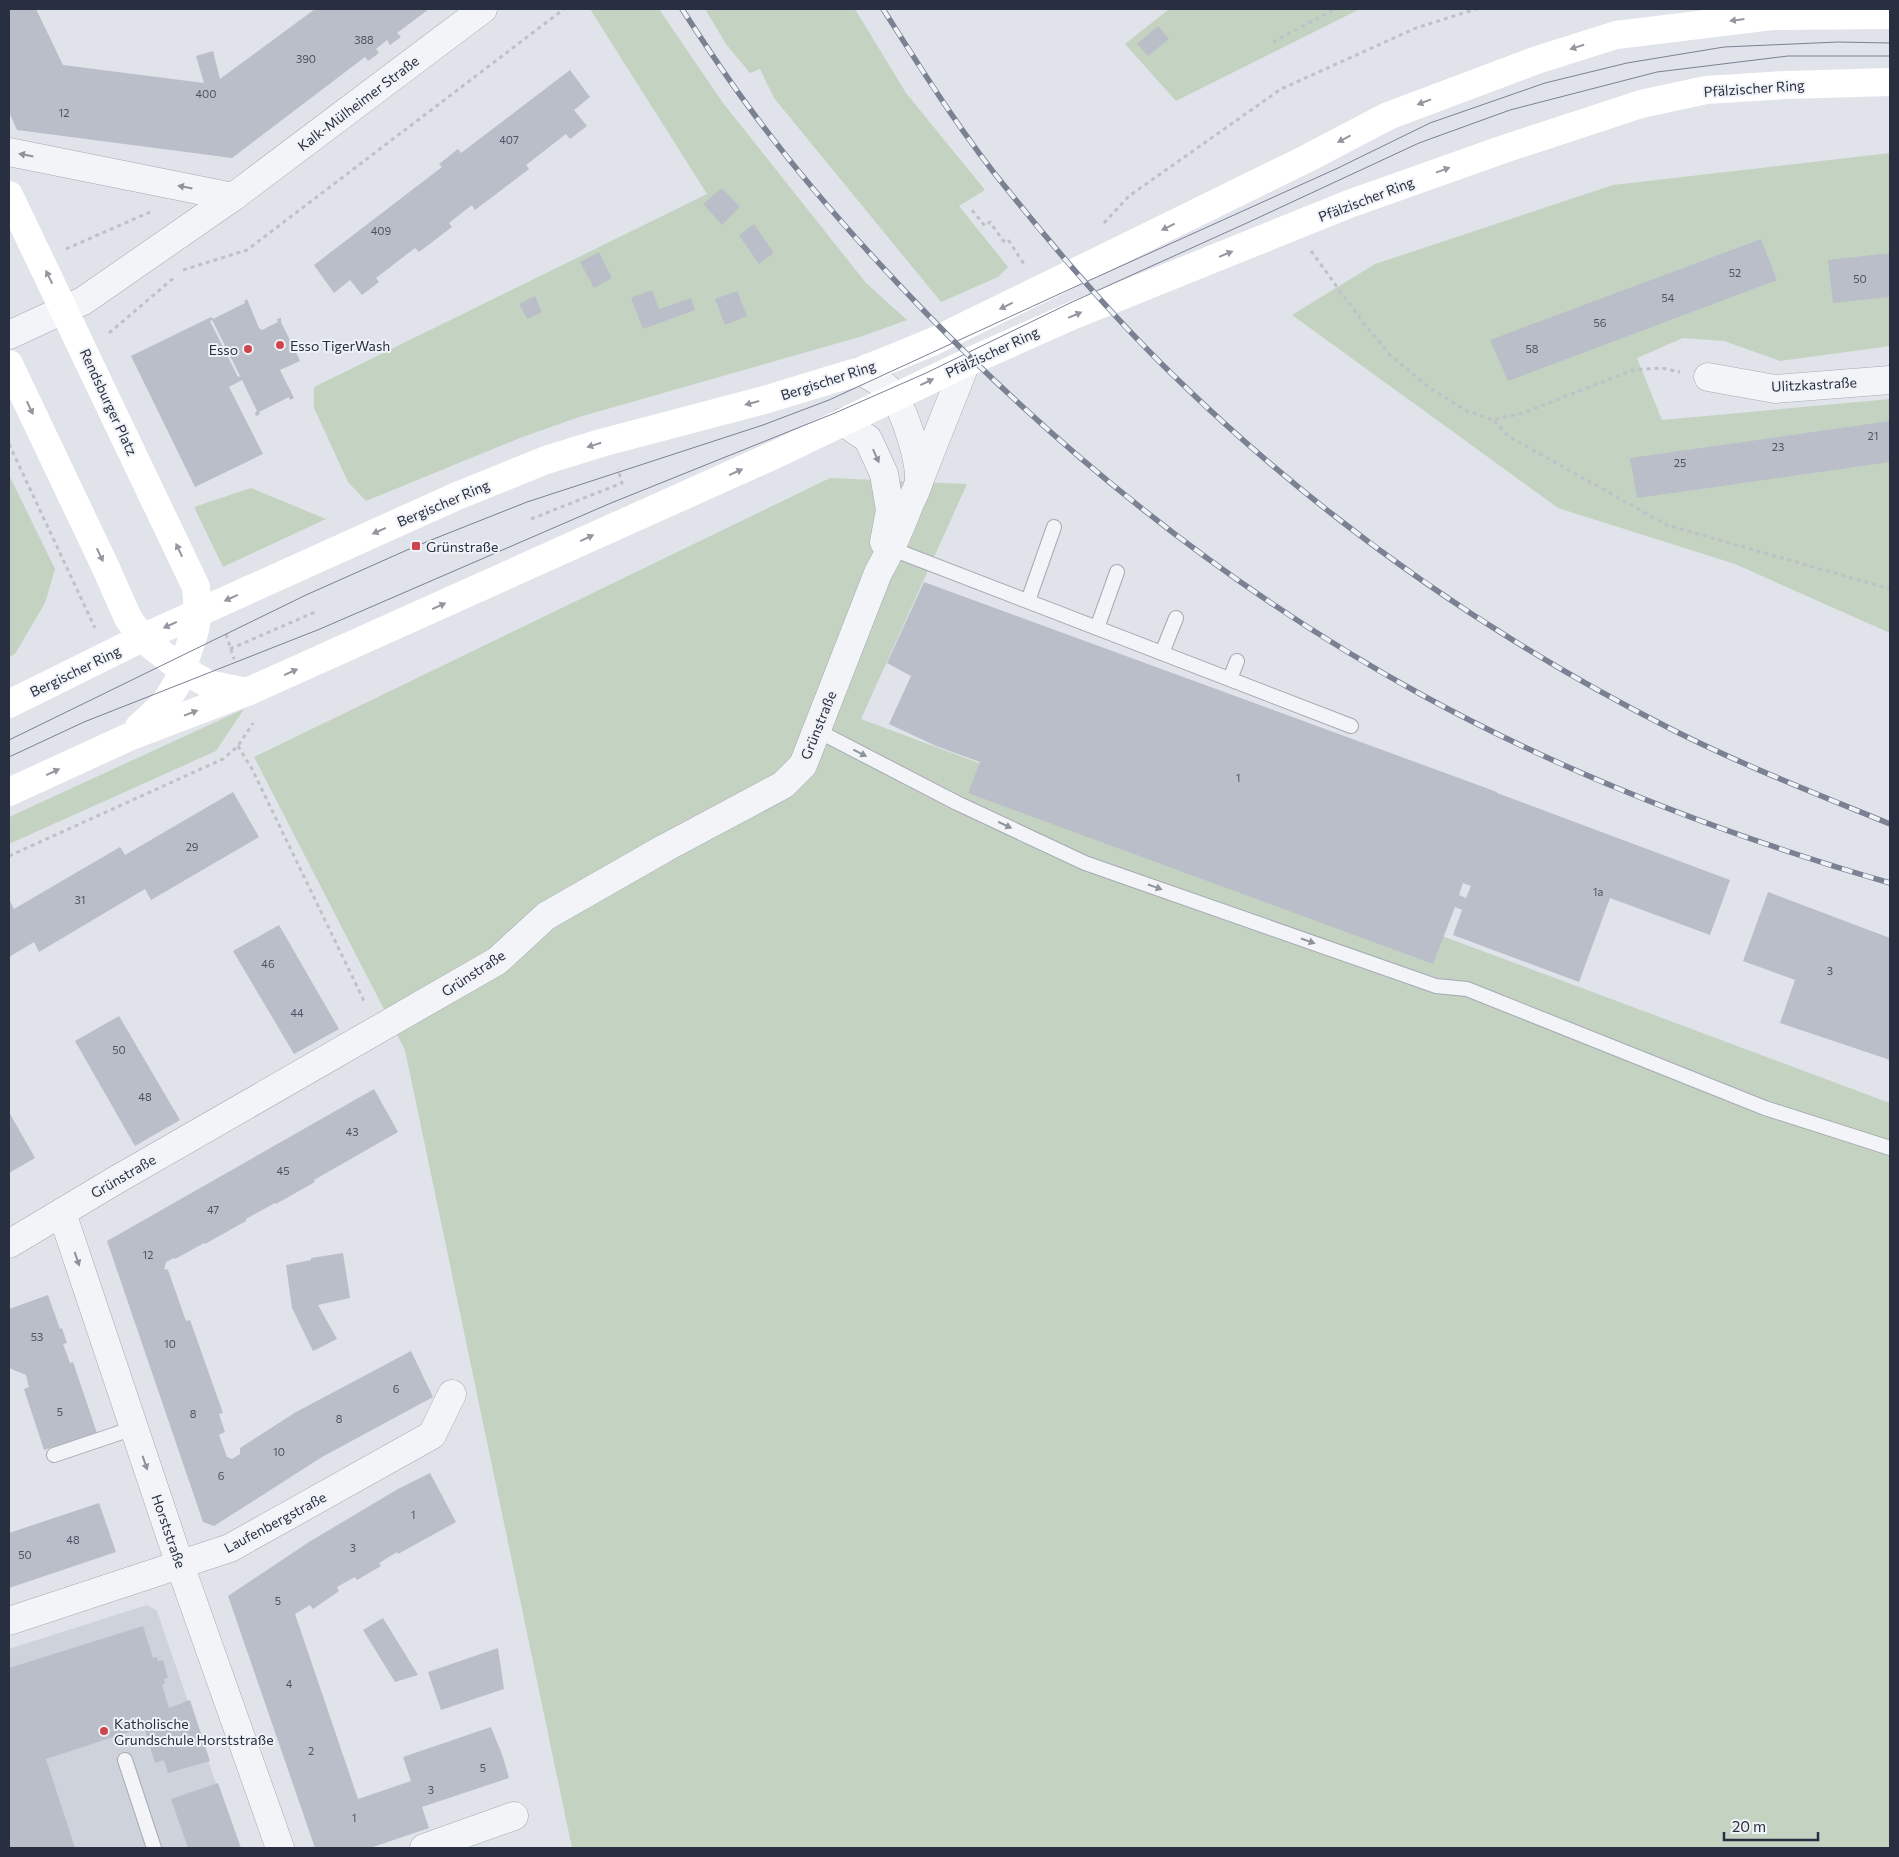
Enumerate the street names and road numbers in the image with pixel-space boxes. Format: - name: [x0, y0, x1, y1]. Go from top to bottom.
- street label: Kalk-Mülheimer Straße: [294, 52, 422, 154]
- street label: Pfälzischer Ring: [1703, 76, 1805, 100]
- street label: Pfälzischer Ring: [1316, 173, 1417, 225]
- street label: Pfälzischer Ring: [943, 323, 1042, 381]
- street label: Rendsburger Platz: [77, 346, 141, 458]
- street label: Bergischer Ring: [778, 357, 878, 403]
- street label: Ulitzkastraße: [1771, 373, 1857, 395]
- street label: Bergischer Ring: [394, 476, 492, 530]
- street label: Bergischer Ring: [27, 642, 123, 700]
- street label: Grünstraße: [797, 688, 839, 762]
- street label: Grünstraße: [438, 946, 508, 1000]
- street label: Grünstraße: [87, 1151, 159, 1201]
- street label: Laufenbergstraße: [221, 1488, 329, 1556]
- street label: Horststraße: [148, 1492, 190, 1570]

